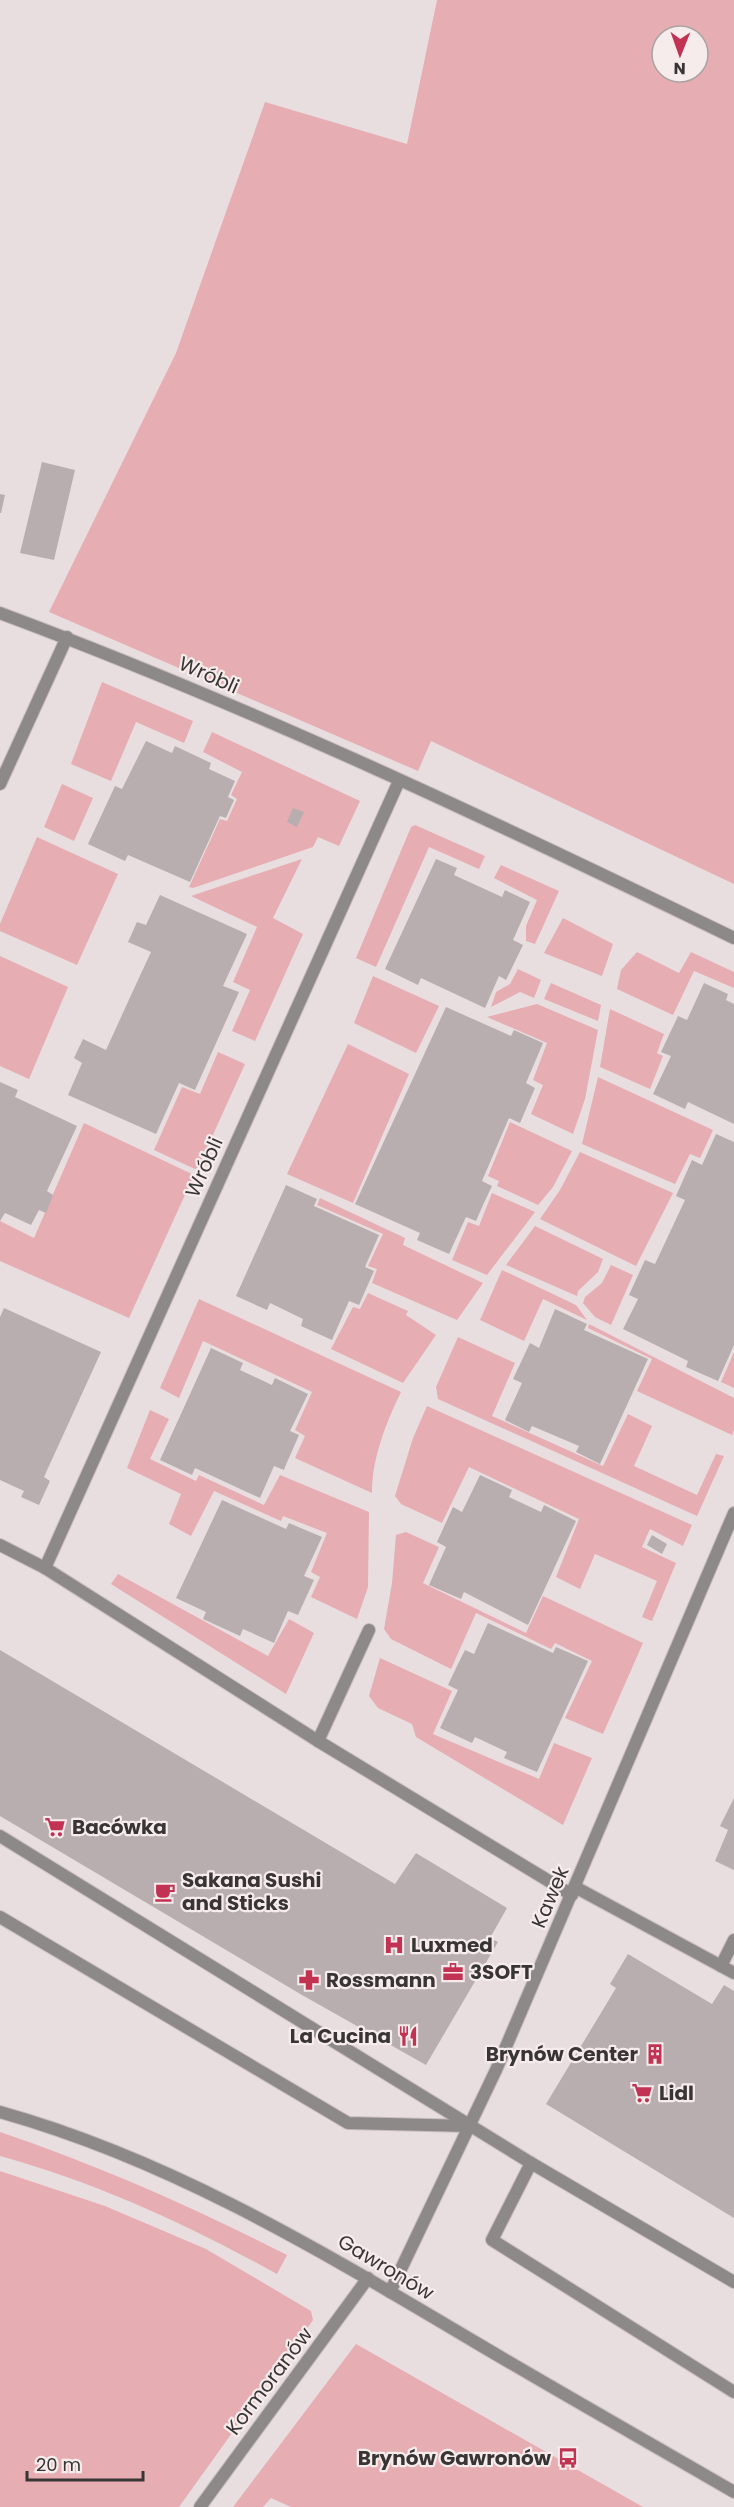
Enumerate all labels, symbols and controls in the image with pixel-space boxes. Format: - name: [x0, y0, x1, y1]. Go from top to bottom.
- north arrow: [650, 24, 710, 84]
- text: N: [674, 57, 686, 80]
- street label: Wróbli: [174, 649, 244, 701]
- street label: Wróbli: [178, 1132, 230, 1202]
- place label: Bacówka: [72, 1813, 167, 1841]
- supermarket icon: Bacówka: [43, 1815, 67, 1839]
- street label: Kawek: [524, 1861, 576, 1932]
- place label: Sakana Sushi and Sticks: [182, 1866, 321, 1917]
- cafe icon: Sakana Sushi and Sticks: [153, 1880, 177, 1904]
- place label: Luxmed: [411, 1931, 493, 1959]
- hospital icon: Luxmed: [382, 1933, 406, 1957]
- place label: 3SOFT: [470, 1958, 533, 1986]
- office icon: 3SOFT: [441, 1960, 465, 1984]
- place label: Rossmann: [326, 1966, 436, 1994]
- pharmacy icon: Rossmann: [297, 1968, 321, 1992]
- place label: La Cucina: [290, 2022, 391, 2050]
- restaurant icon: La Cucina: [396, 2024, 420, 2048]
- place label: Brynów Center: [486, 2040, 638, 2068]
- building icon: Brynów Center: [643, 2042, 667, 2066]
- place label: Lidl: [659, 2079, 694, 2107]
- supermarket icon: Lidl: [630, 2081, 654, 2105]
- street label: Gawronów: [333, 2227, 440, 2307]
- street label: Kormoranów: [219, 2321, 319, 2441]
- scale bar: [27, 2444, 142, 2482]
- place label: Brynów Gawronów: [358, 2444, 552, 2472]
- bus stop icon: Brynów Gawronów: [556, 2446, 580, 2470]
- text: 20 m: [36, 2452, 81, 2477]

